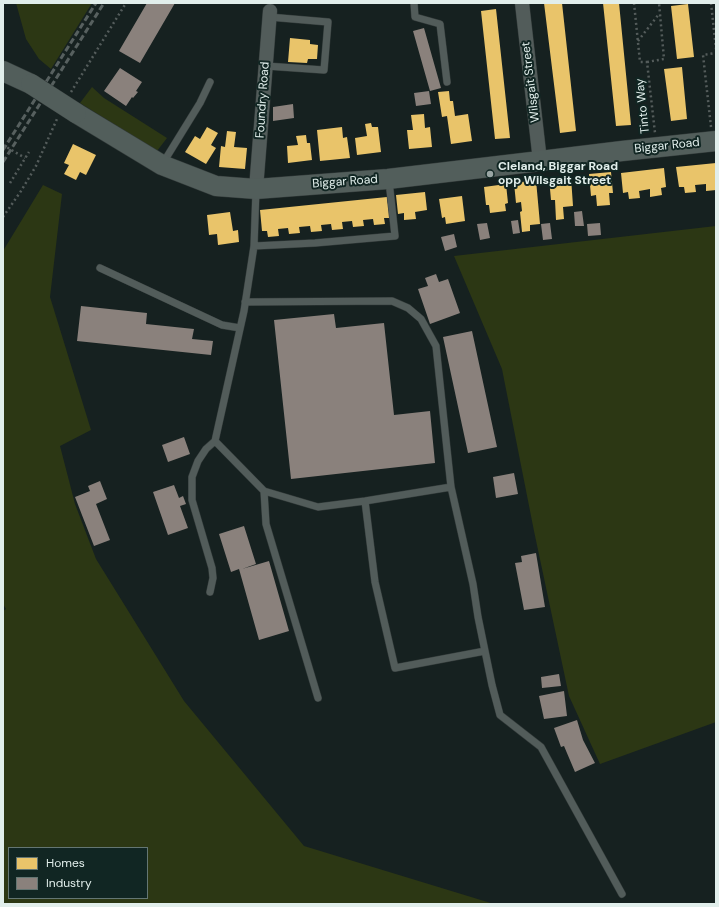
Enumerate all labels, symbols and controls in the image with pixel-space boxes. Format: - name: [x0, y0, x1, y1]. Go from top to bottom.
- street label: Wilsgait Street: [519, 41, 543, 123]
- street label: Foundry Road: [253, 61, 273, 139]
- street label: Tinto Way: [633, 78, 653, 134]
- street label: Biggar Road: [634, 135, 700, 157]
- place label: Cleland, Biggar Road opp Wilsgait Street: [498, 160, 618, 188]
- marker: Cleland, Biggar Road opp Wilsgait Street: [485, 169, 495, 179]
- street label: Biggar Road: [312, 173, 378, 191]
- legend: [8, 847, 148, 899]
- text: Homes: [46, 855, 85, 871]
- text: Industry: [46, 875, 92, 891]

